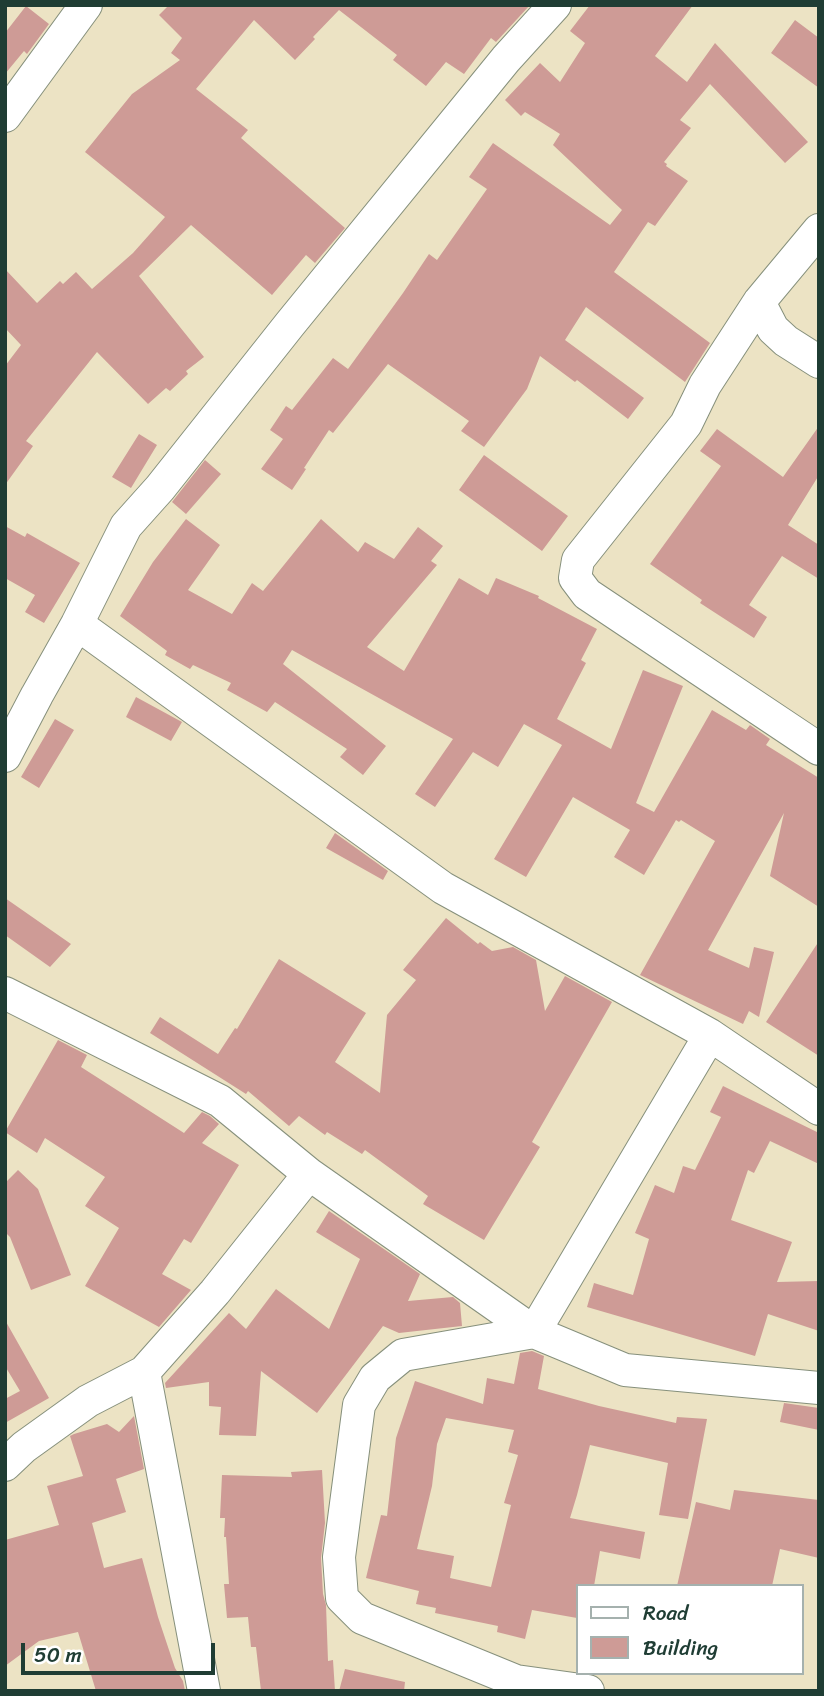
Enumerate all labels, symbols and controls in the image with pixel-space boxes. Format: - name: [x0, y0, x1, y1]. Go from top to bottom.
- legend: [576, 1584, 803, 1675]
- text: Road: [643, 1594, 688, 1632]
- text: Building: [643, 1629, 718, 1667]
- scale bar: [24, 1630, 219, 1674]
- text: 50 m: [34, 1636, 82, 1674]

